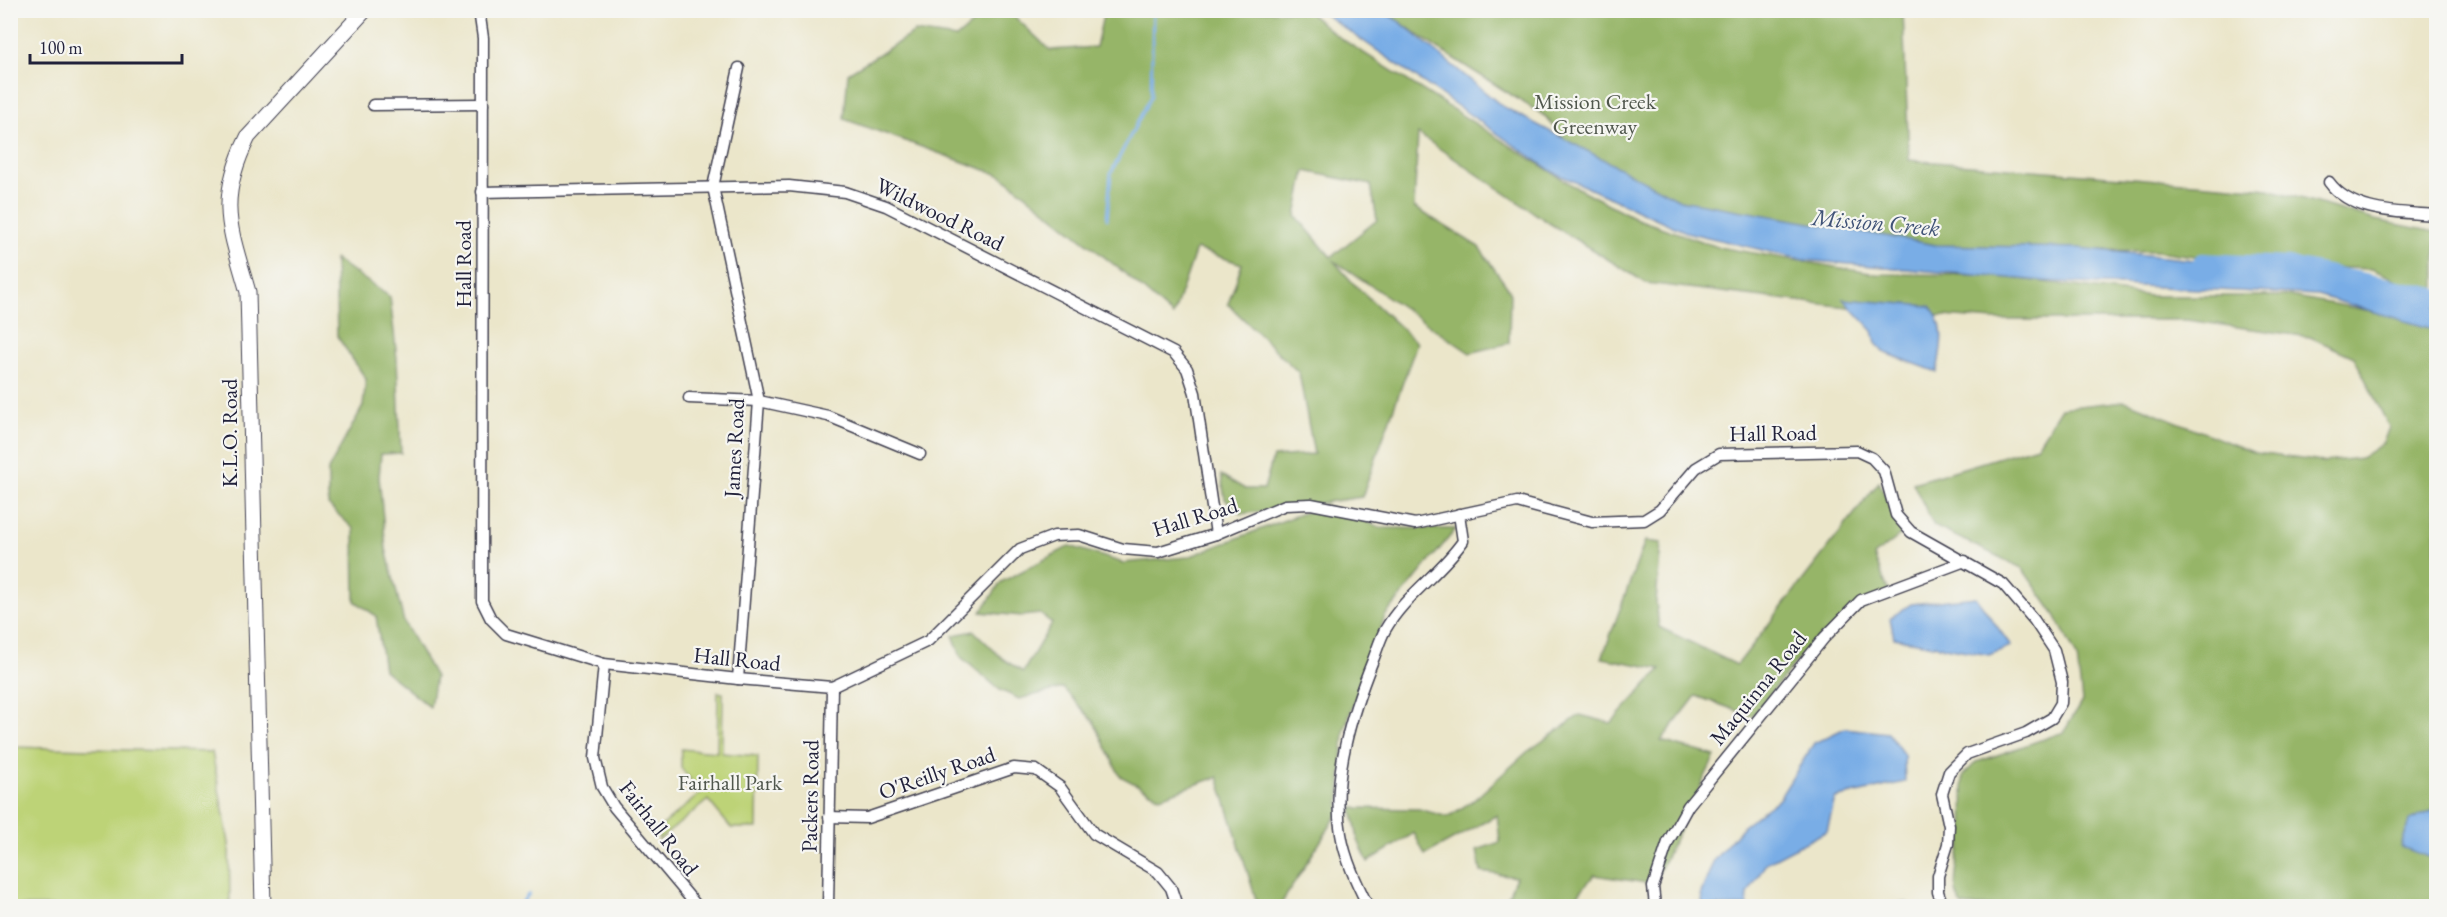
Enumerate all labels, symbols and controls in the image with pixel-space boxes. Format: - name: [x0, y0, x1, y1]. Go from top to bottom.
- scale bar: [30, 27, 182, 65]
- text: 100 m: [39, 36, 83, 59]
- park label: Mission Creek Greenway: [1534, 87, 1657, 141]
- street label: Wildwood Road: [871, 170, 1010, 258]
- water label: Mission Creek: [1809, 201, 1941, 243]
- street label: Hall Road: [449, 219, 478, 308]
- street label: K.L.O. Road: [215, 378, 244, 487]
- street label: James Road: [717, 397, 751, 500]
- street label: Hall Road: [1729, 418, 1818, 448]
- street label: Hall Road: [1149, 490, 1242, 544]
- street label: Maquinna Road: [1703, 624, 1814, 751]
- street label: Hall Road: [692, 640, 783, 678]
- street label: Packers Road: [795, 739, 825, 853]
- street label: O'Reilly Road: [875, 739, 1000, 806]
- park label: Fairhall Park: [678, 768, 783, 797]
- street label: Fairhall Road: [613, 774, 706, 882]

